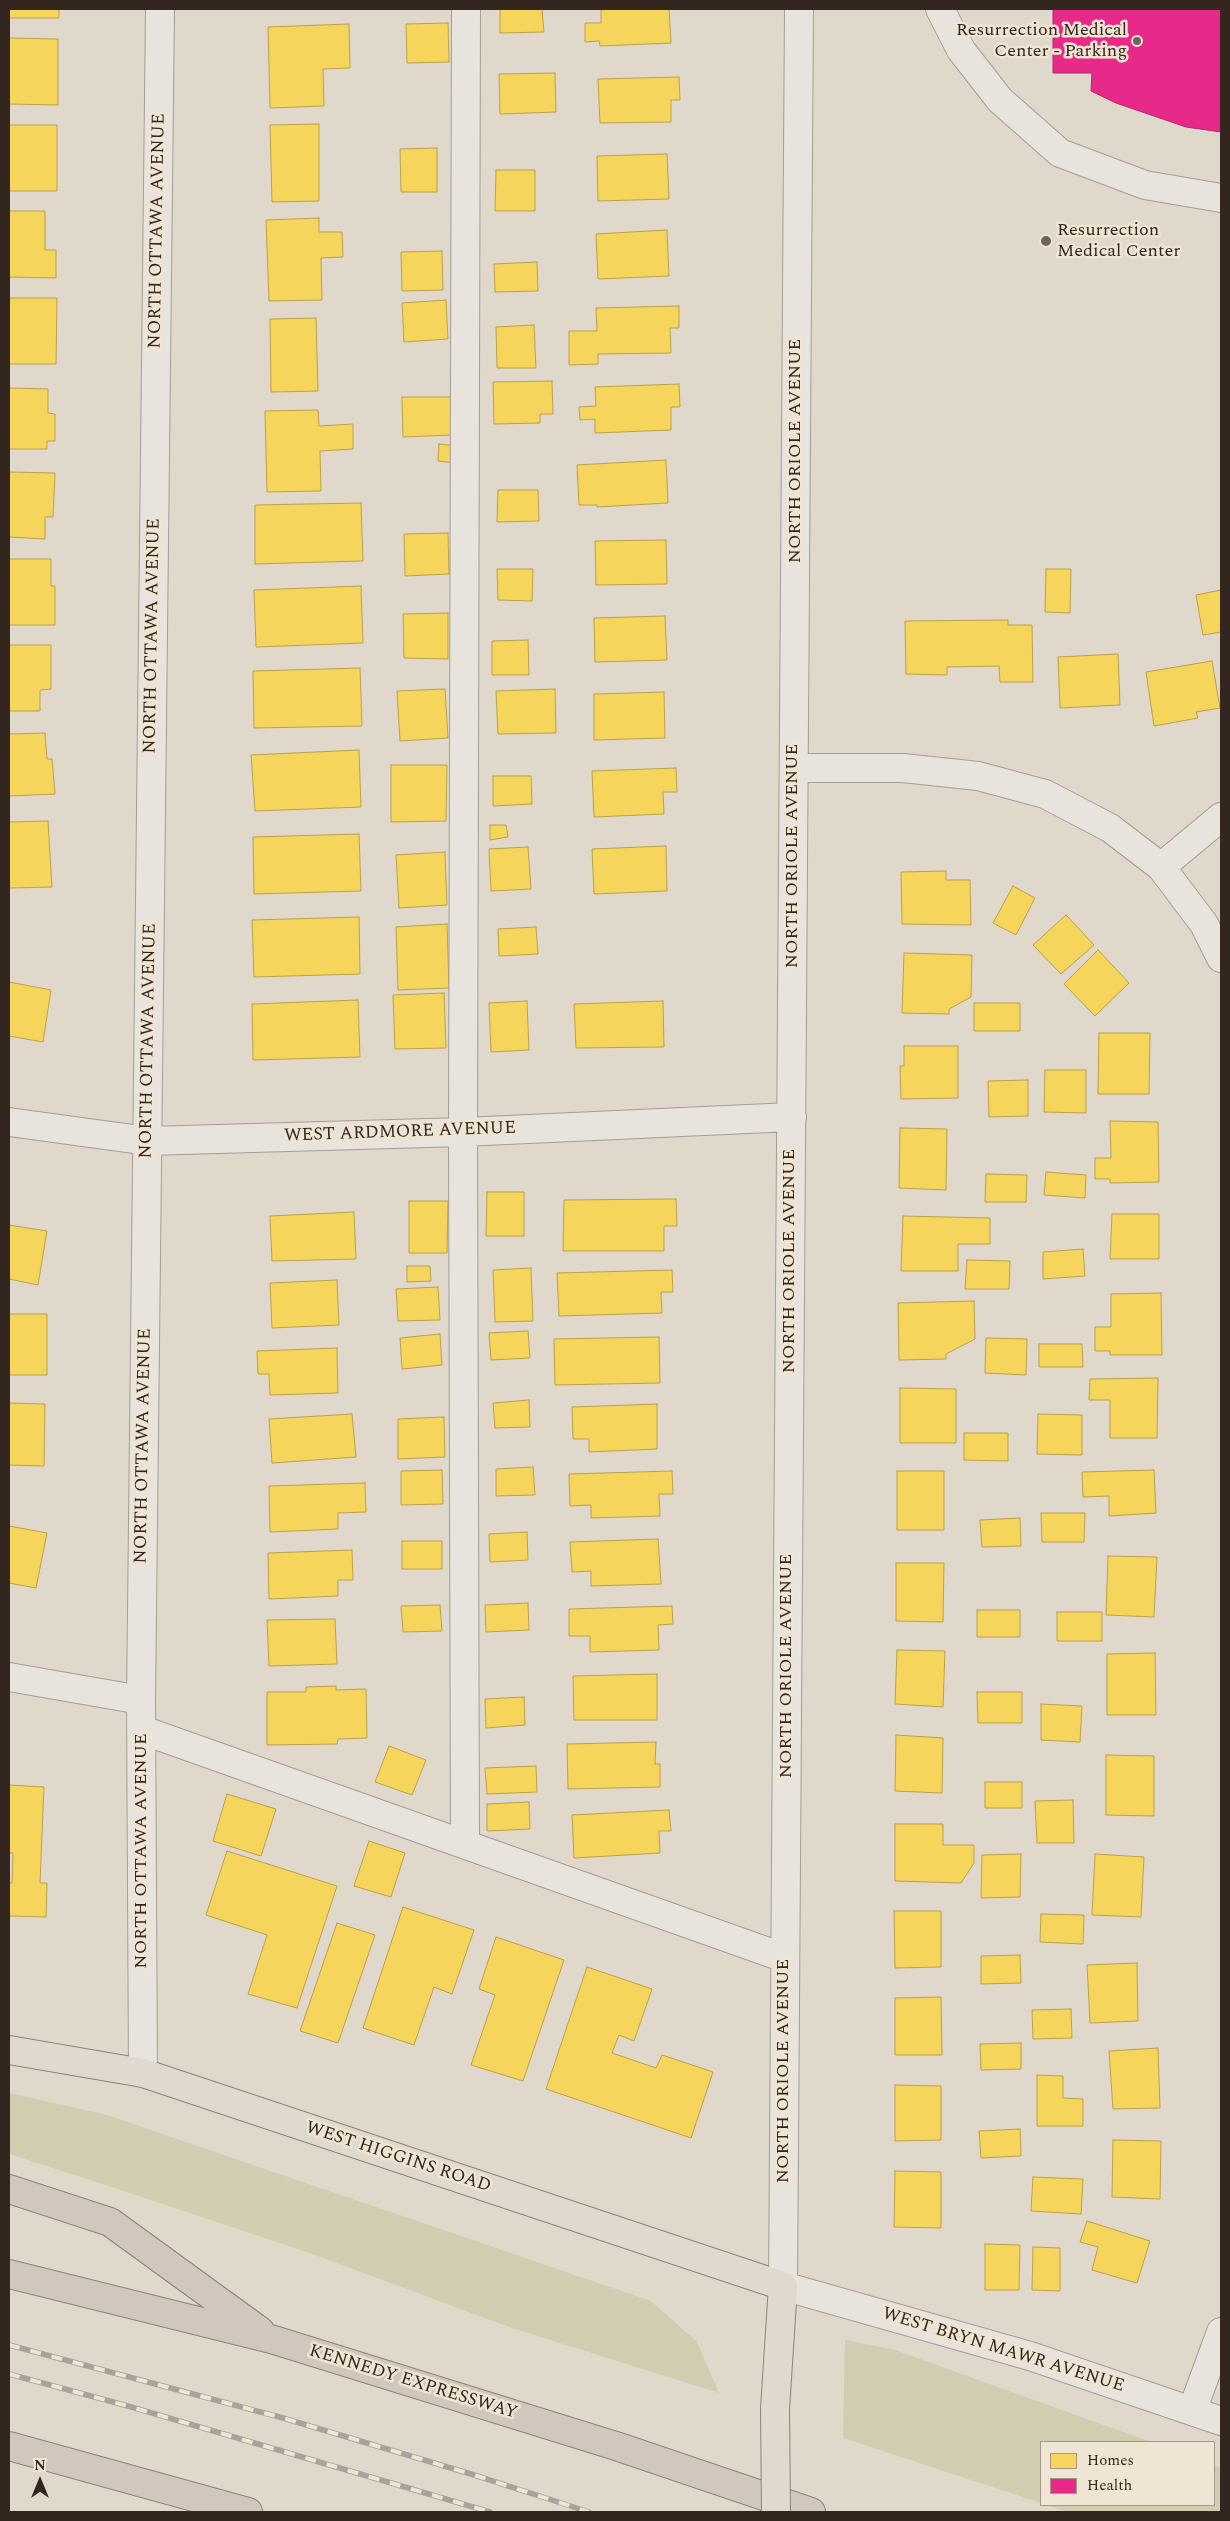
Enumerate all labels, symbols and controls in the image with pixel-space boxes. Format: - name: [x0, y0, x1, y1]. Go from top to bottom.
- place label: Resurrection Medical Center - Parking: [956, 20, 1127, 62]
- marker: Resurrection Medical Center - Parking: [1131, 35, 1143, 47]
- street label: NORTH OTTAWA AVENUE: [145, 113, 171, 349]
- place label: Resurrection Medical Center: [1057, 220, 1180, 262]
- marker: Resurrection Medical Center: [1039, 234, 1053, 248]
- street label: NORTH ORIOLE AVENUE: [785, 339, 807, 563]
- street label: NORTH OTTAWA AVENUE: [140, 518, 166, 754]
- street label: NORTH ORIOLE AVENUE: [782, 744, 804, 968]
- street label: NORTH OTTAWA AVENUE: [136, 923, 162, 1159]
- street label: WEST ARDMORE AVENUE: [284, 1118, 516, 1148]
- street label: NORTH ORIOLE AVENUE: [779, 1149, 801, 1373]
- street label: NORTH OTTAWA AVENUE: [131, 1328, 157, 1564]
- street label: NORTH ORIOLE AVENUE: [776, 1554, 798, 1778]
- street label: NORTH OTTAWA AVENUE: [131, 1733, 153, 1969]
- street label: NORTH ORIOLE AVENUE: [773, 1959, 795, 2183]
- street label: WEST HIGGINS ROAD: [303, 2118, 493, 2198]
- street label: WEST BRYN MAWR AVENUE: [879, 2304, 1127, 2398]
- street label: KENNEDY EXPRESSWAY: [306, 2341, 520, 2425]
- legend: [1040, 2441, 1215, 2506]
- text: Homes: [1087, 2449, 1134, 2472]
- text: N: [34, 2455, 46, 2476]
- north arrow: [15, 2456, 65, 2506]
- text: Health: [1087, 2474, 1132, 2497]

